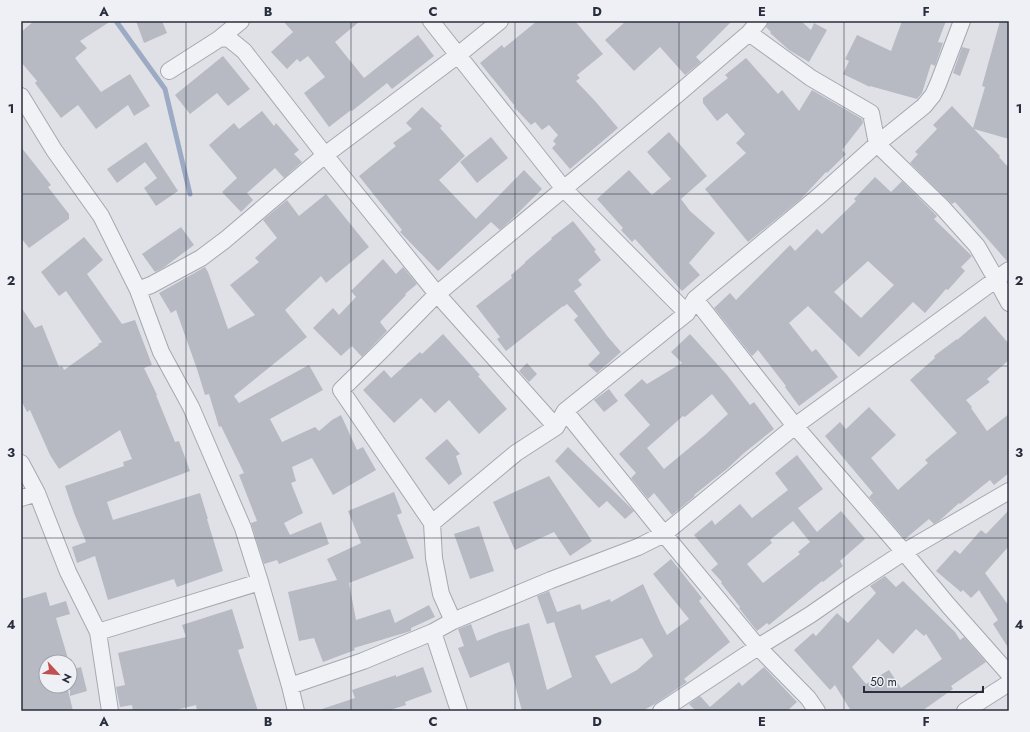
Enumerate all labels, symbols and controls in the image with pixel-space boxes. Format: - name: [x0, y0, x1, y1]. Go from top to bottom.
- text: A: [98, 2, 109, 21]
- text: B: [264, 2, 273, 21]
- text: C: [428, 2, 438, 21]
- text: D: [592, 2, 602, 21]
- text: E: [758, 2, 766, 21]
- text: F: [922, 2, 930, 21]
- text: 1: [8, 99, 14, 118]
- text: 1: [1016, 99, 1022, 118]
- text: 2: [7, 271, 15, 290]
- text: 2: [1015, 271, 1023, 290]
- text: 3: [7, 443, 15, 462]
- text: 3: [1015, 443, 1023, 462]
- text: 4: [6, 615, 16, 634]
- text: 4: [1014, 615, 1024, 634]
- north arrow: [38, 654, 78, 694]
- scale bar: [864, 668, 983, 694]
- text: N: [58, 671, 76, 686]
- text: 50 m: [870, 673, 897, 691]
- text: A: [98, 712, 109, 731]
- text: B: [264, 712, 273, 731]
- text: C: [428, 712, 438, 731]
- text: D: [592, 712, 602, 731]
- text: E: [758, 712, 766, 731]
- text: F: [922, 712, 930, 731]

